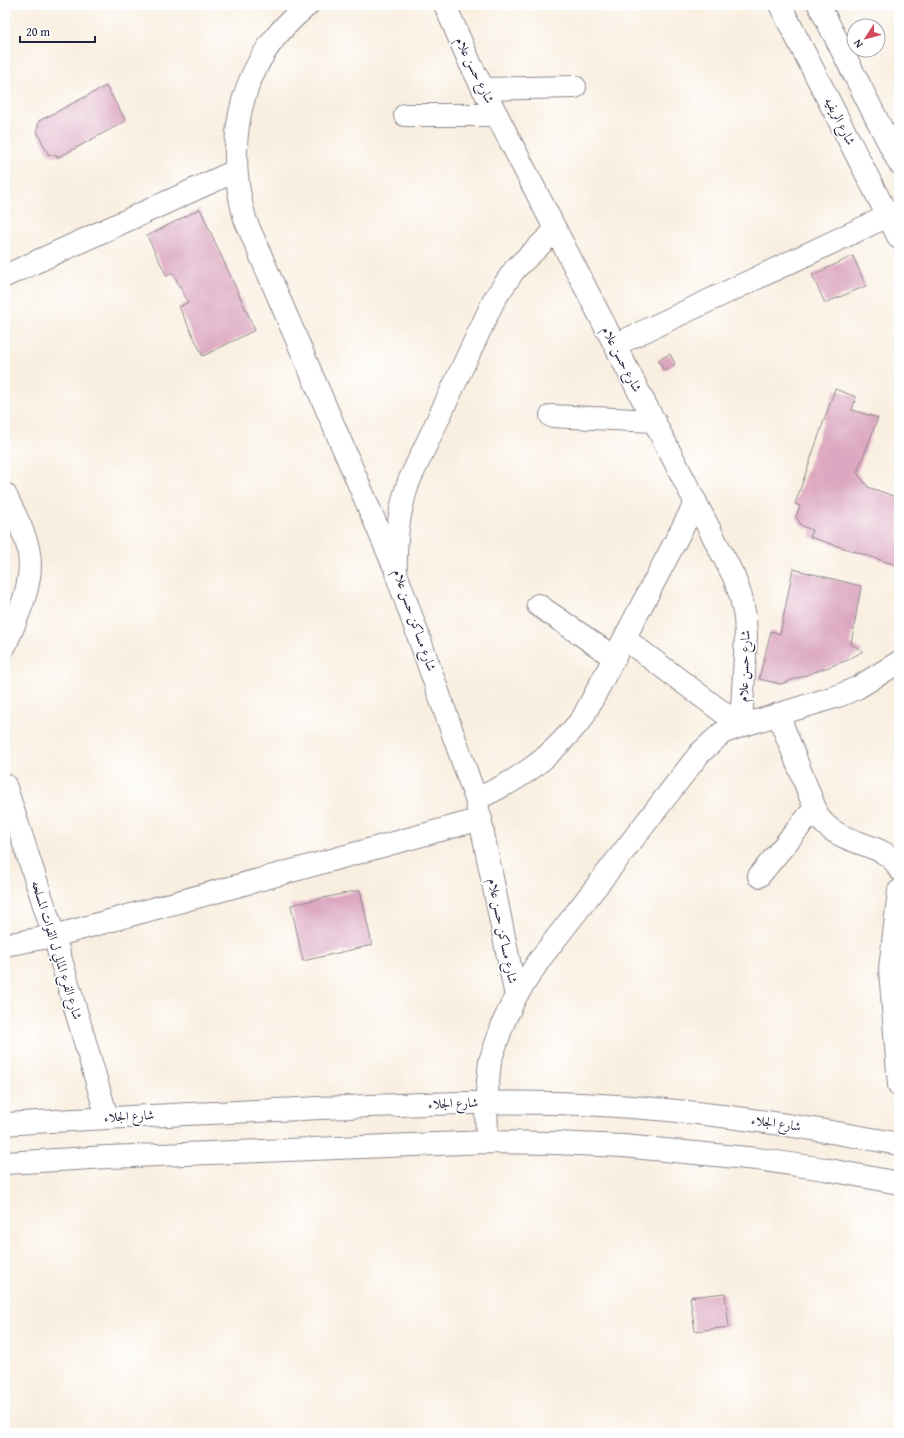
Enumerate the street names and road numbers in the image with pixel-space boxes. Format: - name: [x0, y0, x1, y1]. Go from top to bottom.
- street label: شارع حسن علام: [449, 33, 499, 107]
- street label: شارع الريفيه: [818, 94, 860, 149]
- street label: شارع حسن علام: [595, 323, 647, 396]
- street label: شارع مساكن حسن علام: [387, 566, 441, 674]
- street label: شارع حسن علام: [733, 630, 757, 702]
- street label: شارع مساكن حسن علام: [482, 877, 523, 986]
- street label: شارع الفرع المالي ل القوات المسلحه: [25, 878, 87, 1022]
- street label: شارع الجلاء: [427, 1093, 479, 1115]
- street label: شارع الجلاء: [103, 1105, 155, 1129]
- street label: شارع الجلاء: [749, 1110, 802, 1138]

